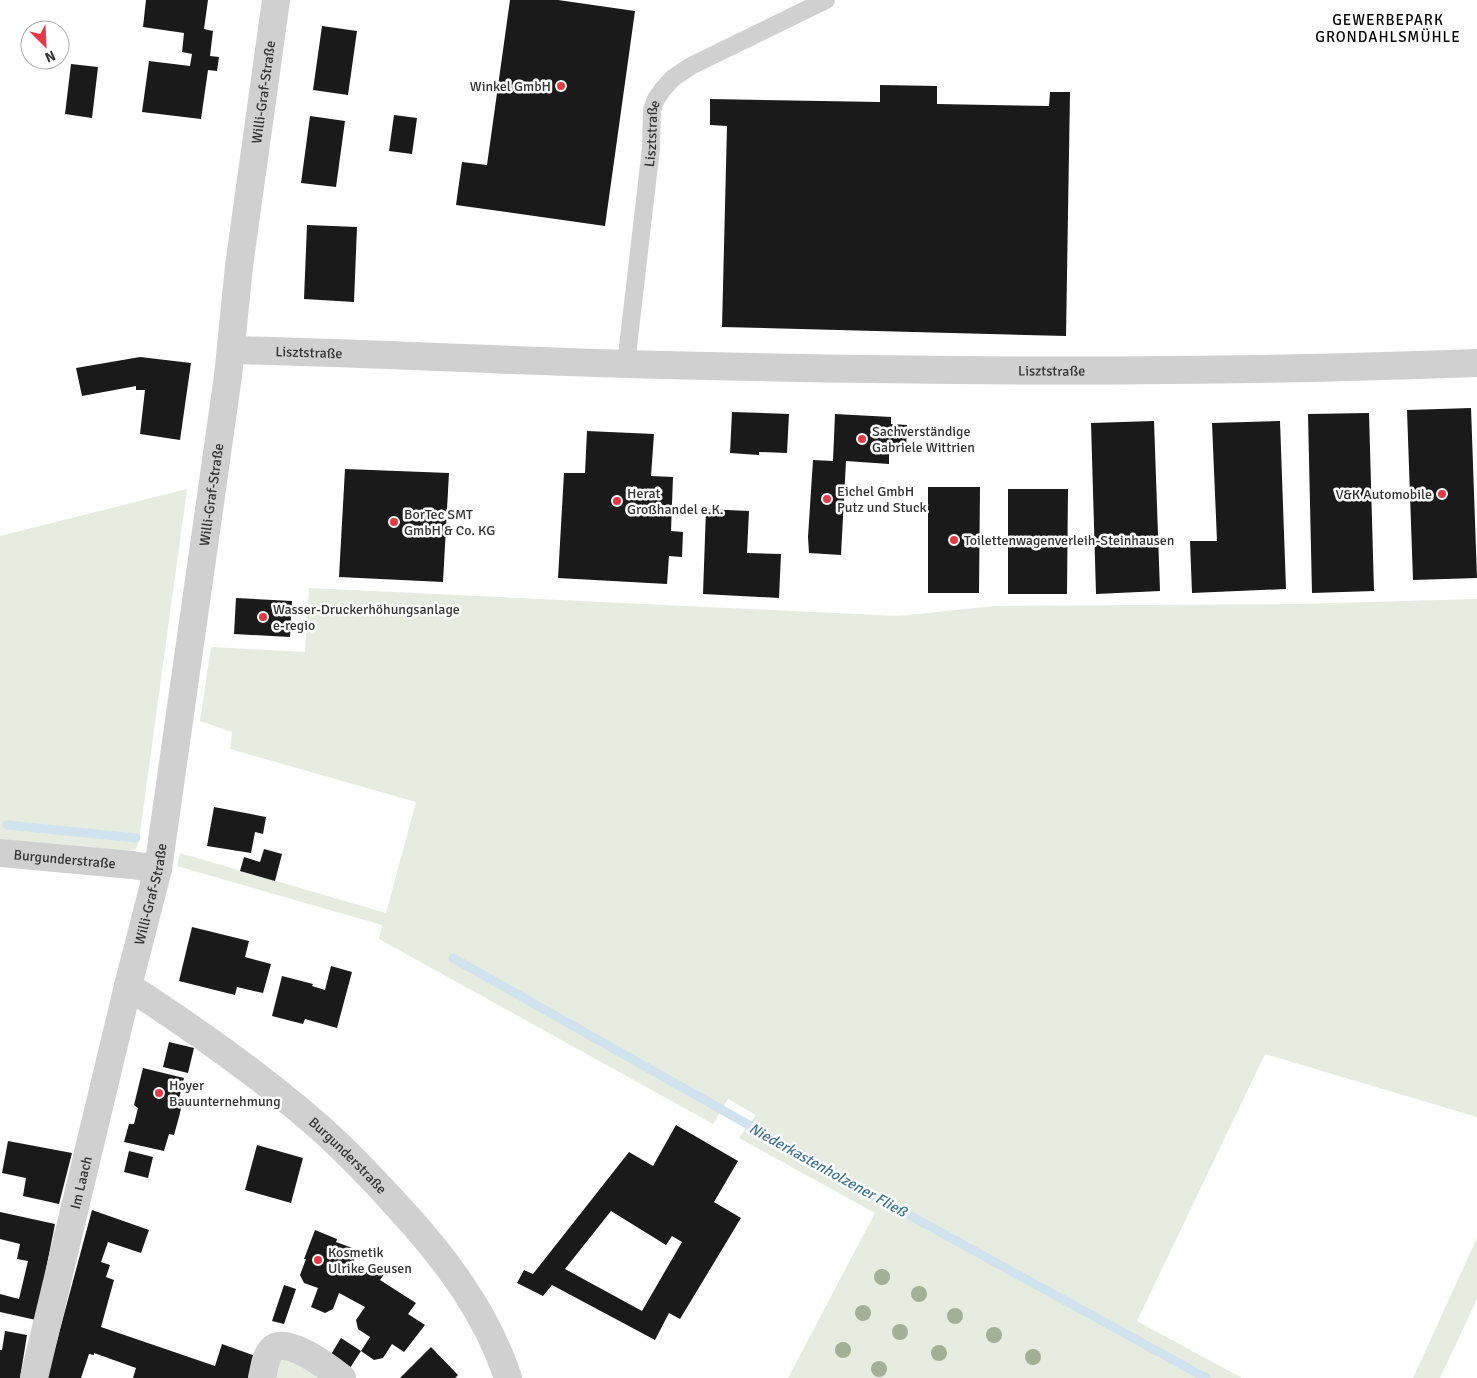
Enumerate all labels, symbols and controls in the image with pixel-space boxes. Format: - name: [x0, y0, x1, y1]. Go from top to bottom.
- district label: GEWERBEPARK GRONDAHLSMÜHLE: [1315, 11, 1461, 46]
- north arrow: [20, 20, 70, 70]
- street label: Willi-Graf-Straße: [248, 39, 279, 145]
- text: N: [42, 47, 58, 66]
- place label: Winkel GmbH: [470, 78, 551, 95]
- marker: Winkel GmbH: [555, 80, 567, 92]
- street label: Lisztstraße: [640, 98, 663, 168]
- street label: Lisztstraße: [275, 343, 343, 362]
- street label: Lisztstraße: [1018, 362, 1085, 379]
- place label: Sachverständige Gabriele Wittrien: [872, 423, 975, 456]
- marker: Sachverständige Gabriele Wittrien: [856, 433, 868, 445]
- street label: Willi-Graf-Straße: [195, 442, 227, 547]
- place label: Eichel GmbH Putz und Stuck: [837, 483, 927, 516]
- place label: Herat Großhandel e.K.: [627, 485, 724, 518]
- place label: V&K Automobile: [1335, 486, 1432, 503]
- marker: V&K Automobile: [1436, 488, 1448, 500]
- marker: Eichel GmbH Putz und Stuck: [821, 493, 833, 505]
- marker: Herat Großhandel e.K.: [611, 495, 623, 507]
- place label: BorTec SMT GmbH & Co. KG: [404, 506, 495, 539]
- marker: BorTec SMT GmbH & Co. KG: [388, 516, 400, 528]
- place label: Toilettenwagenverleih-Steinhausen: [964, 532, 1175, 549]
- marker: Toilettenwagenverleih-Steinhausen: [948, 534, 960, 546]
- place label: Wasser-Druckerhöhungsanlage e-regio: [273, 601, 460, 634]
- marker: Wasser-Druckerhöhungsanlage e-regio: [257, 611, 269, 623]
- street label: Willi-Graf-Straße: [130, 842, 170, 947]
- street label: Burgunderstraße: [13, 846, 117, 872]
- place label: Hoyer Bauunternehmung: [169, 1077, 281, 1110]
- marker: Hoyer Bauunternehmung: [153, 1087, 165, 1099]
- street label: Burgunderstraße: [305, 1113, 390, 1197]
- water label: Niederkastenholzener Fließ: [746, 1119, 911, 1222]
- street label: Im Laach: [66, 1154, 95, 1211]
- place label: Kosmetik Ulrike Geusen: [328, 1244, 412, 1277]
- marker: Kosmetik Ulrike Geusen: [312, 1254, 324, 1266]

